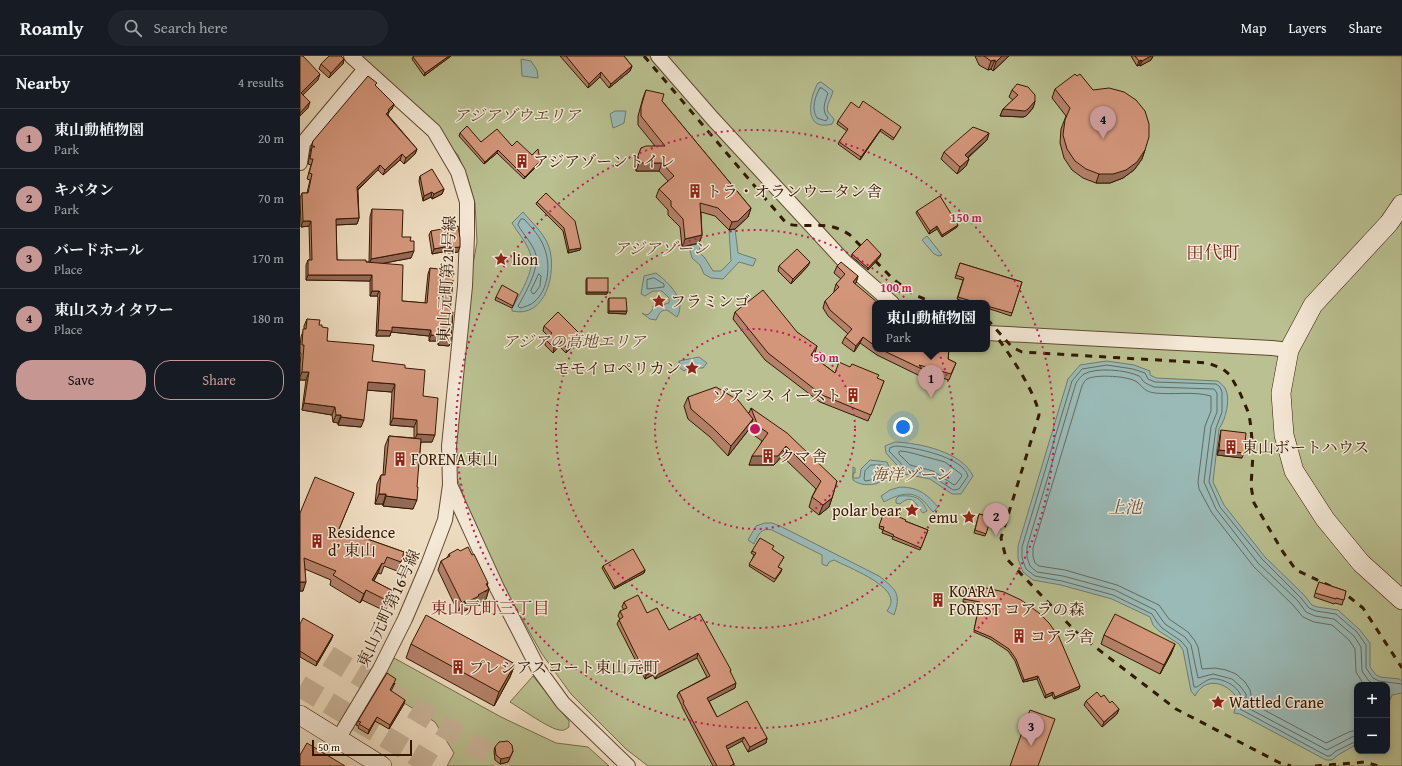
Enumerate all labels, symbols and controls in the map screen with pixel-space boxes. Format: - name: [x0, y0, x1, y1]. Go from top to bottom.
- search box: [108, 10, 388, 46]
- text: Roamly: [20, 14, 84, 42]
- icon: search: [122, 17, 144, 39]
- text: Search here: [154, 17, 228, 38]
- text: Map: [1241, 18, 1267, 38]
- text: Layers: [1289, 18, 1327, 38]
- text: Share: [1349, 18, 1382, 38]
- text: Nearby: [16, 70, 70, 95]
- text: 4 results: [238, 73, 284, 92]
- park label: アジアゾウエリア: [453, 103, 582, 127]
- pin: 4: [1090, 106, 1116, 139]
- text: 東山動植物園: [54, 119, 144, 140]
- text: 1: [26, 129, 32, 148]
- text: 20 m: [258, 129, 284, 148]
- text: Park: [54, 140, 79, 159]
- place label: アジアゾーントイレ: [533, 149, 675, 173]
- building icon: アジアゾーントイレ: [514, 153, 530, 169]
- text: キバタン: [54, 179, 114, 200]
- place label: トラ・オランウータン舎: [706, 179, 882, 203]
- building icon: トラ・オランウータン舎: [687, 183, 703, 199]
- text: 2: [26, 189, 32, 208]
- text: 70 m: [258, 189, 284, 208]
- text: Park: [54, 200, 79, 219]
- text: 150 m: [950, 209, 983, 226]
- street label: 東山元町第21号線: [431, 215, 461, 343]
- park label: アジアゾーン: [613, 236, 710, 260]
- text: バードホール: [54, 239, 144, 260]
- district label: 田代町: [1186, 239, 1240, 266]
- place label: lion: [512, 247, 538, 271]
- text: 3: [26, 249, 32, 268]
- text: 170 m: [252, 249, 284, 268]
- place icon: lion: [493, 251, 509, 267]
- text: Place: [54, 260, 83, 279]
- text: 100 m: [880, 279, 913, 296]
- place label: フラミンゴ: [670, 289, 750, 313]
- place icon: フラミンゴ: [651, 293, 667, 309]
- text: 東山スカイタワー: [54, 299, 174, 320]
- popup: [872, 300, 990, 352]
- text: 東山動植物園: [886, 307, 976, 328]
- text: 4: [26, 309, 32, 328]
- text: 180 m: [252, 309, 284, 328]
- text: Place: [54, 320, 83, 339]
- text: Park: [886, 328, 911, 347]
- park label: アジアの高地エリア: [502, 329, 647, 353]
- text: 50 m: [813, 349, 839, 366]
- place label: モモイロペリカン: [554, 356, 681, 380]
- button: Save: [16, 360, 146, 400]
- button: Share: [154, 360, 284, 400]
- place icon: モモイロペリカン: [684, 360, 700, 376]
- pin: 1: [918, 365, 944, 398]
- place label: ゾアシス イースト: [712, 383, 842, 407]
- building icon: ゾアシス イースト: [845, 387, 861, 403]
- your location: [893, 417, 913, 437]
- centre of rings: [748, 422, 762, 436]
- place label: 東山ボートハウス: [1242, 435, 1369, 459]
- building icon: 東山ボートハウス: [1223, 439, 1239, 455]
- place label: クマ舎: [779, 444, 827, 468]
- place label: FORENA東山: [411, 447, 498, 471]
- building icon: クマ舎: [760, 448, 776, 464]
- building icon: FORENA東山: [392, 451, 408, 467]
- park label: 海洋ゾーン: [871, 462, 952, 486]
- water label: 上池: [1108, 494, 1144, 519]
- place label: polar bear: [832, 498, 901, 522]
- place icon: polar bear: [904, 502, 920, 518]
- pin: 2: [983, 503, 1009, 536]
- place label: emu: [929, 505, 958, 529]
- place icon: emu: [961, 509, 977, 525]
- place label: Residence d’ 東山: [328, 520, 395, 562]
- building icon: Residence d’ 東山: [309, 533, 325, 549]
- street label: 東山元町第16号線: [350, 545, 426, 671]
- place label: KOARA FOREST コアラの森: [949, 579, 1084, 621]
- building icon: KOARA FOREST コアラの森: [930, 592, 946, 608]
- district label: 東山元町三丁目: [431, 595, 550, 620]
- place label: コアラ舎: [1030, 624, 1094, 648]
- building icon: コアラ舎: [1011, 628, 1027, 644]
- place label: プレシアスコート東山元町: [469, 655, 659, 679]
- building icon: プレシアスコート東山元町: [450, 659, 466, 675]
- map controls: [1354, 682, 1390, 754]
- button: +: [1354, 682, 1390, 718]
- place label: Wattled Crane: [1229, 690, 1324, 714]
- place icon: Wattled Crane: [1210, 694, 1226, 710]
- pin: 3: [1018, 713, 1044, 746]
- button: −: [1354, 718, 1390, 754]
- scale bar: [312, 738, 412, 757]
- text: 50 m: [318, 739, 340, 755]

